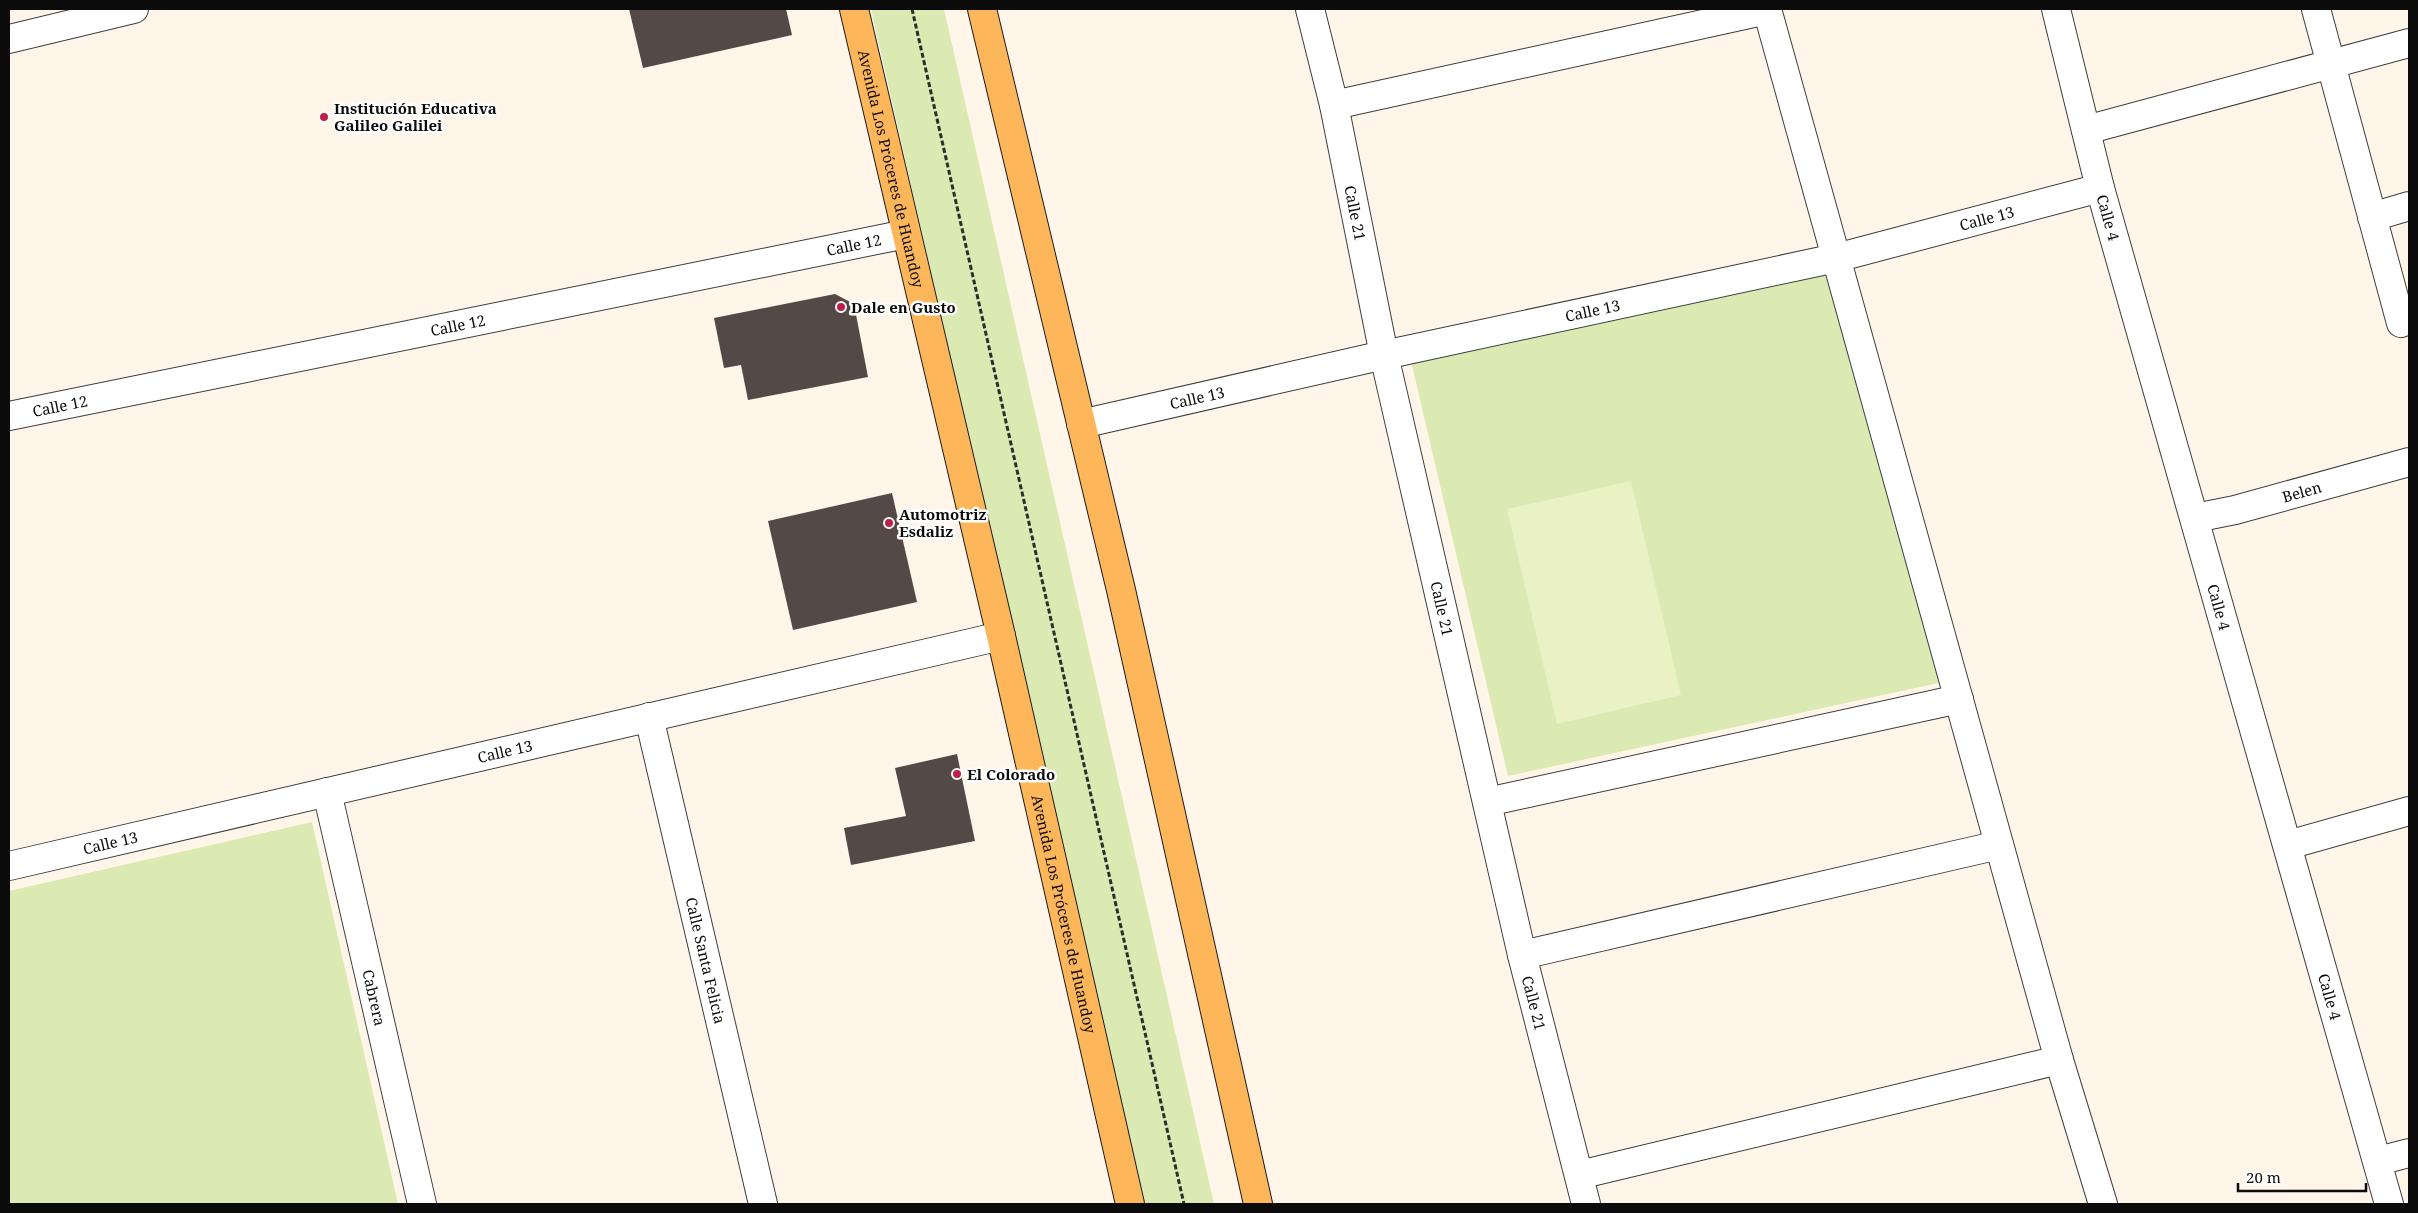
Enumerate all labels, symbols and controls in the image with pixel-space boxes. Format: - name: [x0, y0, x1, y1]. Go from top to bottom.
- street label: Avenida Los Próceres de Huandoy: [854, 48, 929, 290]
- place label: Institución Educativa Galileo Galilei: [334, 98, 497, 135]
- marker: Institución Educativa Galileo Galilei: [318, 111, 330, 123]
- street label: Calle 21: [1340, 184, 1371, 242]
- street label: Calle 4: [2092, 192, 2125, 244]
- street label: Calle 13: [1957, 201, 2016, 235]
- street label: Calle 12: [825, 229, 883, 260]
- street label: Calle 13: [1563, 295, 1622, 326]
- place label: Dale en Gusto: [851, 297, 956, 317]
- marker: Dale en Gusto: [835, 301, 847, 313]
- street label: Calle 12: [429, 310, 487, 340]
- street label: Calle 13: [1168, 382, 1226, 414]
- street label: Calle 12: [31, 390, 89, 421]
- street label: Belen: [2280, 477, 2324, 507]
- place label: Automotriz Esdaliz: [899, 504, 986, 541]
- marker: Automotriz Esdaliz: [883, 517, 895, 529]
- street label: Calle 21: [1426, 579, 1458, 638]
- street label: Calle 4: [2203, 582, 2235, 633]
- street label: Calle 13: [475, 735, 534, 767]
- place label: El Colorado: [967, 764, 1055, 784]
- marker: El Colorado: [951, 768, 963, 780]
- street label: Avenida Los Próceres de Huandoy: [1027, 793, 1101, 1036]
- street label: Calle 13: [81, 826, 140, 859]
- street label: Calle Santa Felicia: [682, 895, 730, 1026]
- street label: Cabrera: [358, 967, 391, 1028]
- street label: Calle 4: [2314, 971, 2346, 1023]
- street label: Calle 21: [1518, 973, 1551, 1032]
- scale bar: [2238, 1160, 2366, 1192]
- text: 20 m: [2246, 1167, 2281, 1187]

